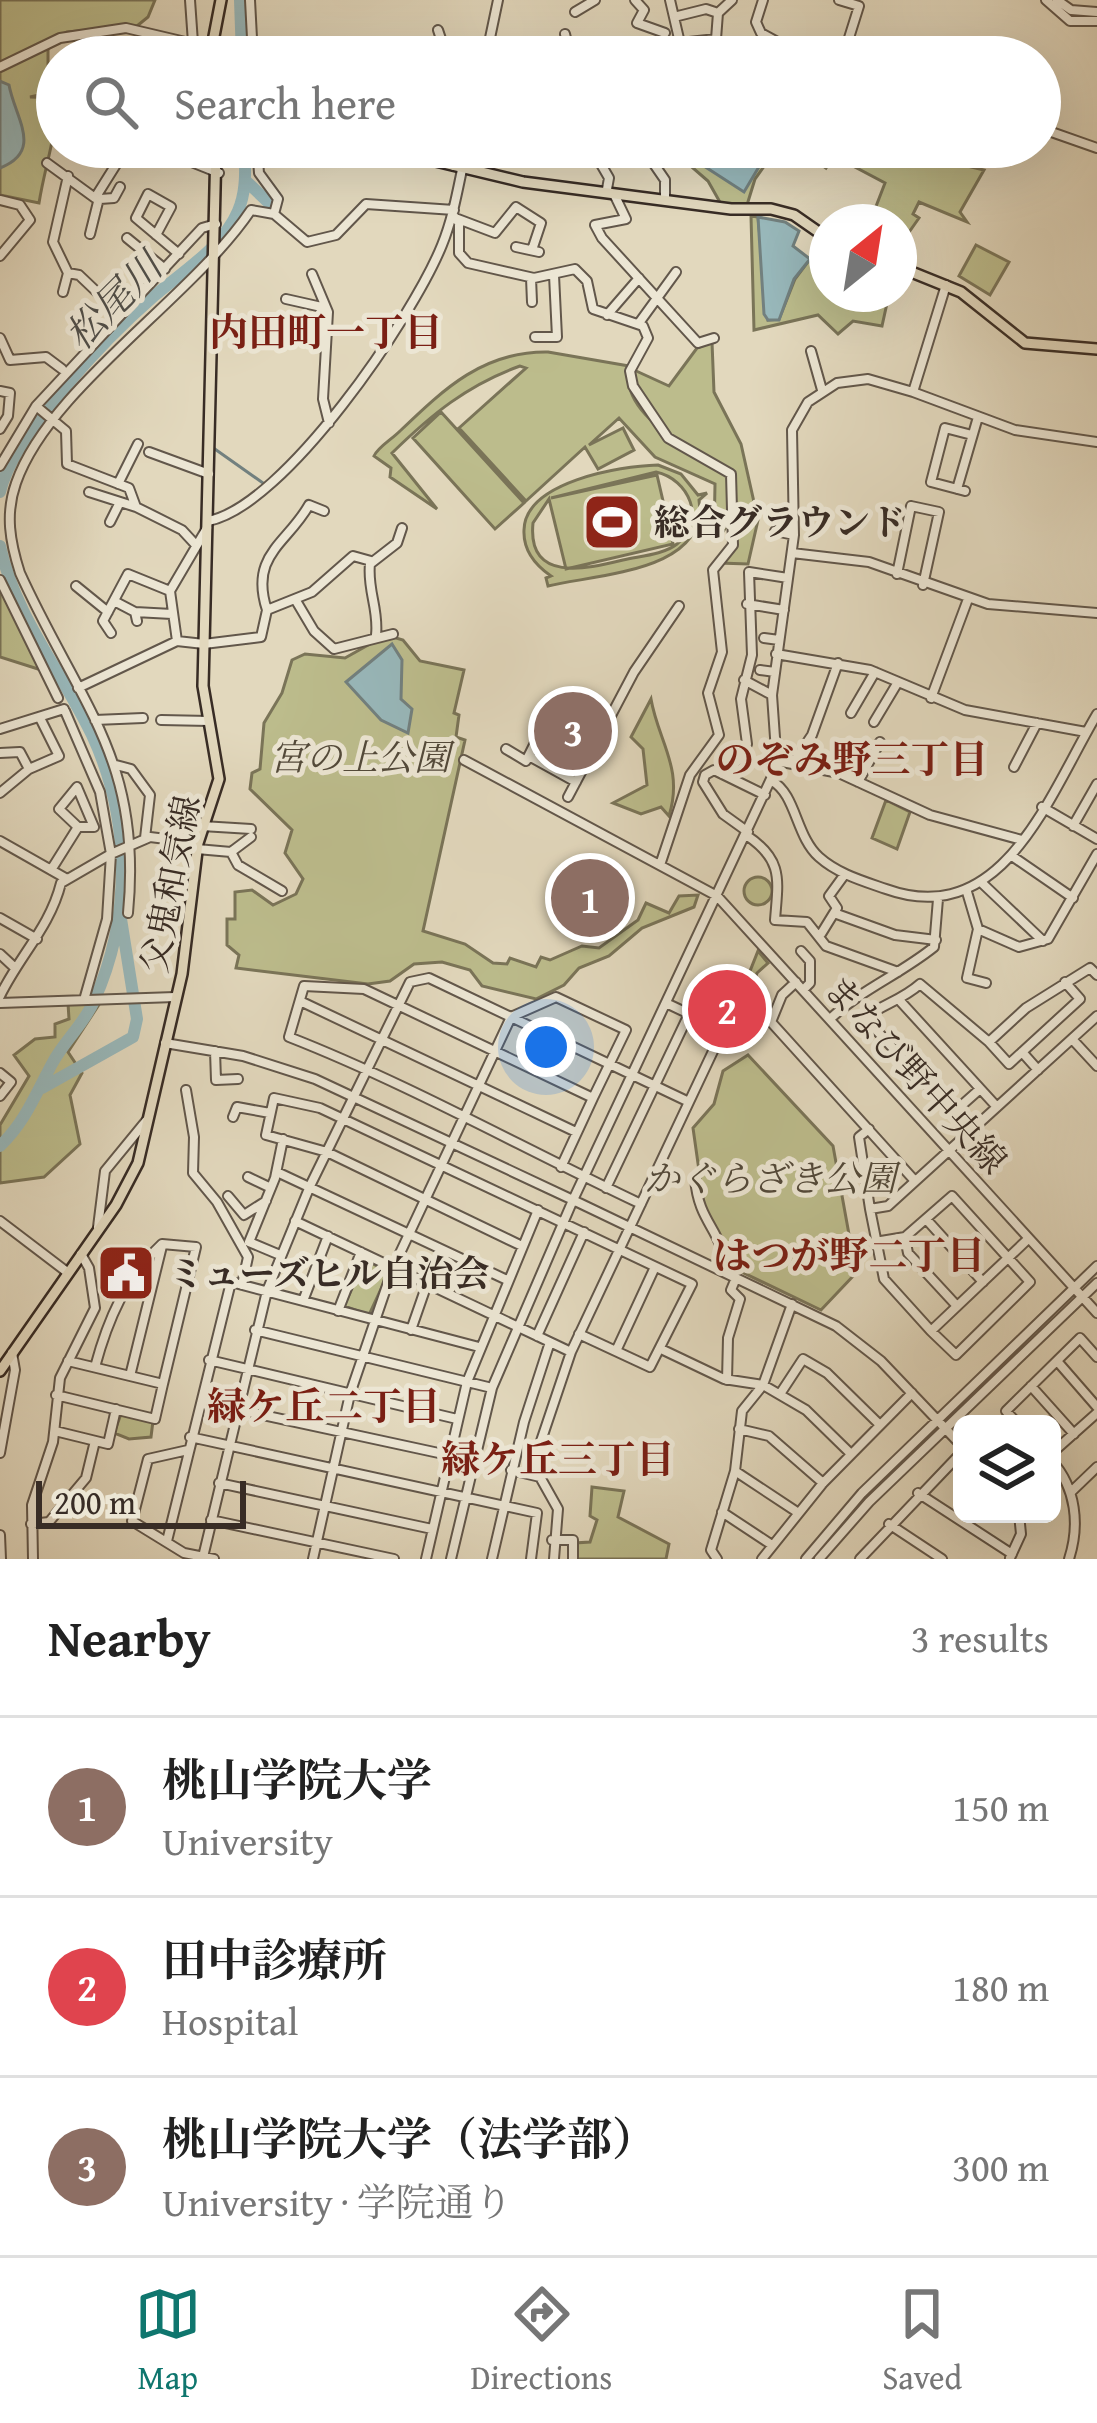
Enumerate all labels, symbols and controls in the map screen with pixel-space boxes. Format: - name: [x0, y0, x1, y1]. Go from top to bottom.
- search box: [36, 36, 1061, 168]
- icon: search: [78, 69, 144, 135]
- text: Search here: [174, 70, 396, 135]
- north arrow: [809, 204, 917, 312]
- water label: 松尾川: [51, 236, 177, 362]
- district label: 内田町一丁目: [209, 303, 443, 360]
- sports icon: 総合グラウンド: [581, 491, 643, 553]
- place label: 総合グラウンド: [654, 495, 906, 548]
- pin: 3: [534, 686, 612, 776]
- park label: 宮の上公園: [270, 730, 455, 783]
- district label: のぞみ野三丁目: [715, 730, 989, 787]
- street label: 父鬼和気線: [126, 790, 213, 977]
- pin: 1: [551, 853, 629, 943]
- street label: まなび野中央線: [812, 962, 1020, 1185]
- pin: 2: [688, 964, 766, 1054]
- your location: [516, 1017, 576, 1077]
- park label: かぐらざき公園: [644, 1151, 901, 1204]
- district label: はつが野二丁目: [712, 1226, 986, 1283]
- public building icon: ミューズヒル自治会: [95, 1242, 157, 1304]
- place label: ミューズヒル自治会: [168, 1246, 489, 1299]
- district label: 緑ケ丘二丁目: [207, 1377, 441, 1434]
- map controls: [953, 1415, 1061, 1523]
- button: layers: [953, 1415, 1061, 1523]
- district label: 緑ケ丘三丁目: [441, 1430, 675, 1487]
- scale bar: [36, 1475, 246, 1528]
- text: 200 m: [54, 1478, 136, 1526]
- text: Nearby: [48, 1600, 211, 1675]
- text: 3 results: [911, 1609, 1049, 1666]
- text: 桃山学院大学: [162, 1747, 432, 1812]
- text: 1: [77, 1778, 97, 1835]
- text: 150 m: [952, 1778, 1049, 1835]
- text: University: [162, 1812, 333, 1869]
- text: 田中診療所: [162, 1927, 387, 1992]
- text: 2: [77, 1958, 97, 2015]
- text: 180 m: [952, 1958, 1049, 2015]
- text: Hospital: [162, 1992, 298, 2049]
- text: 桃山学院大学（法学部）: [162, 2106, 657, 2171]
- text: 3: [77, 2138, 97, 2195]
- text: 300 m: [952, 2138, 1049, 2195]
- text: University · 学院通り: [162, 2173, 513, 2230]
- tab: Map: [135, 2281, 201, 2401]
- tab: Directions: [471, 2281, 612, 2401]
- tab: Saved: [882, 2281, 962, 2401]

